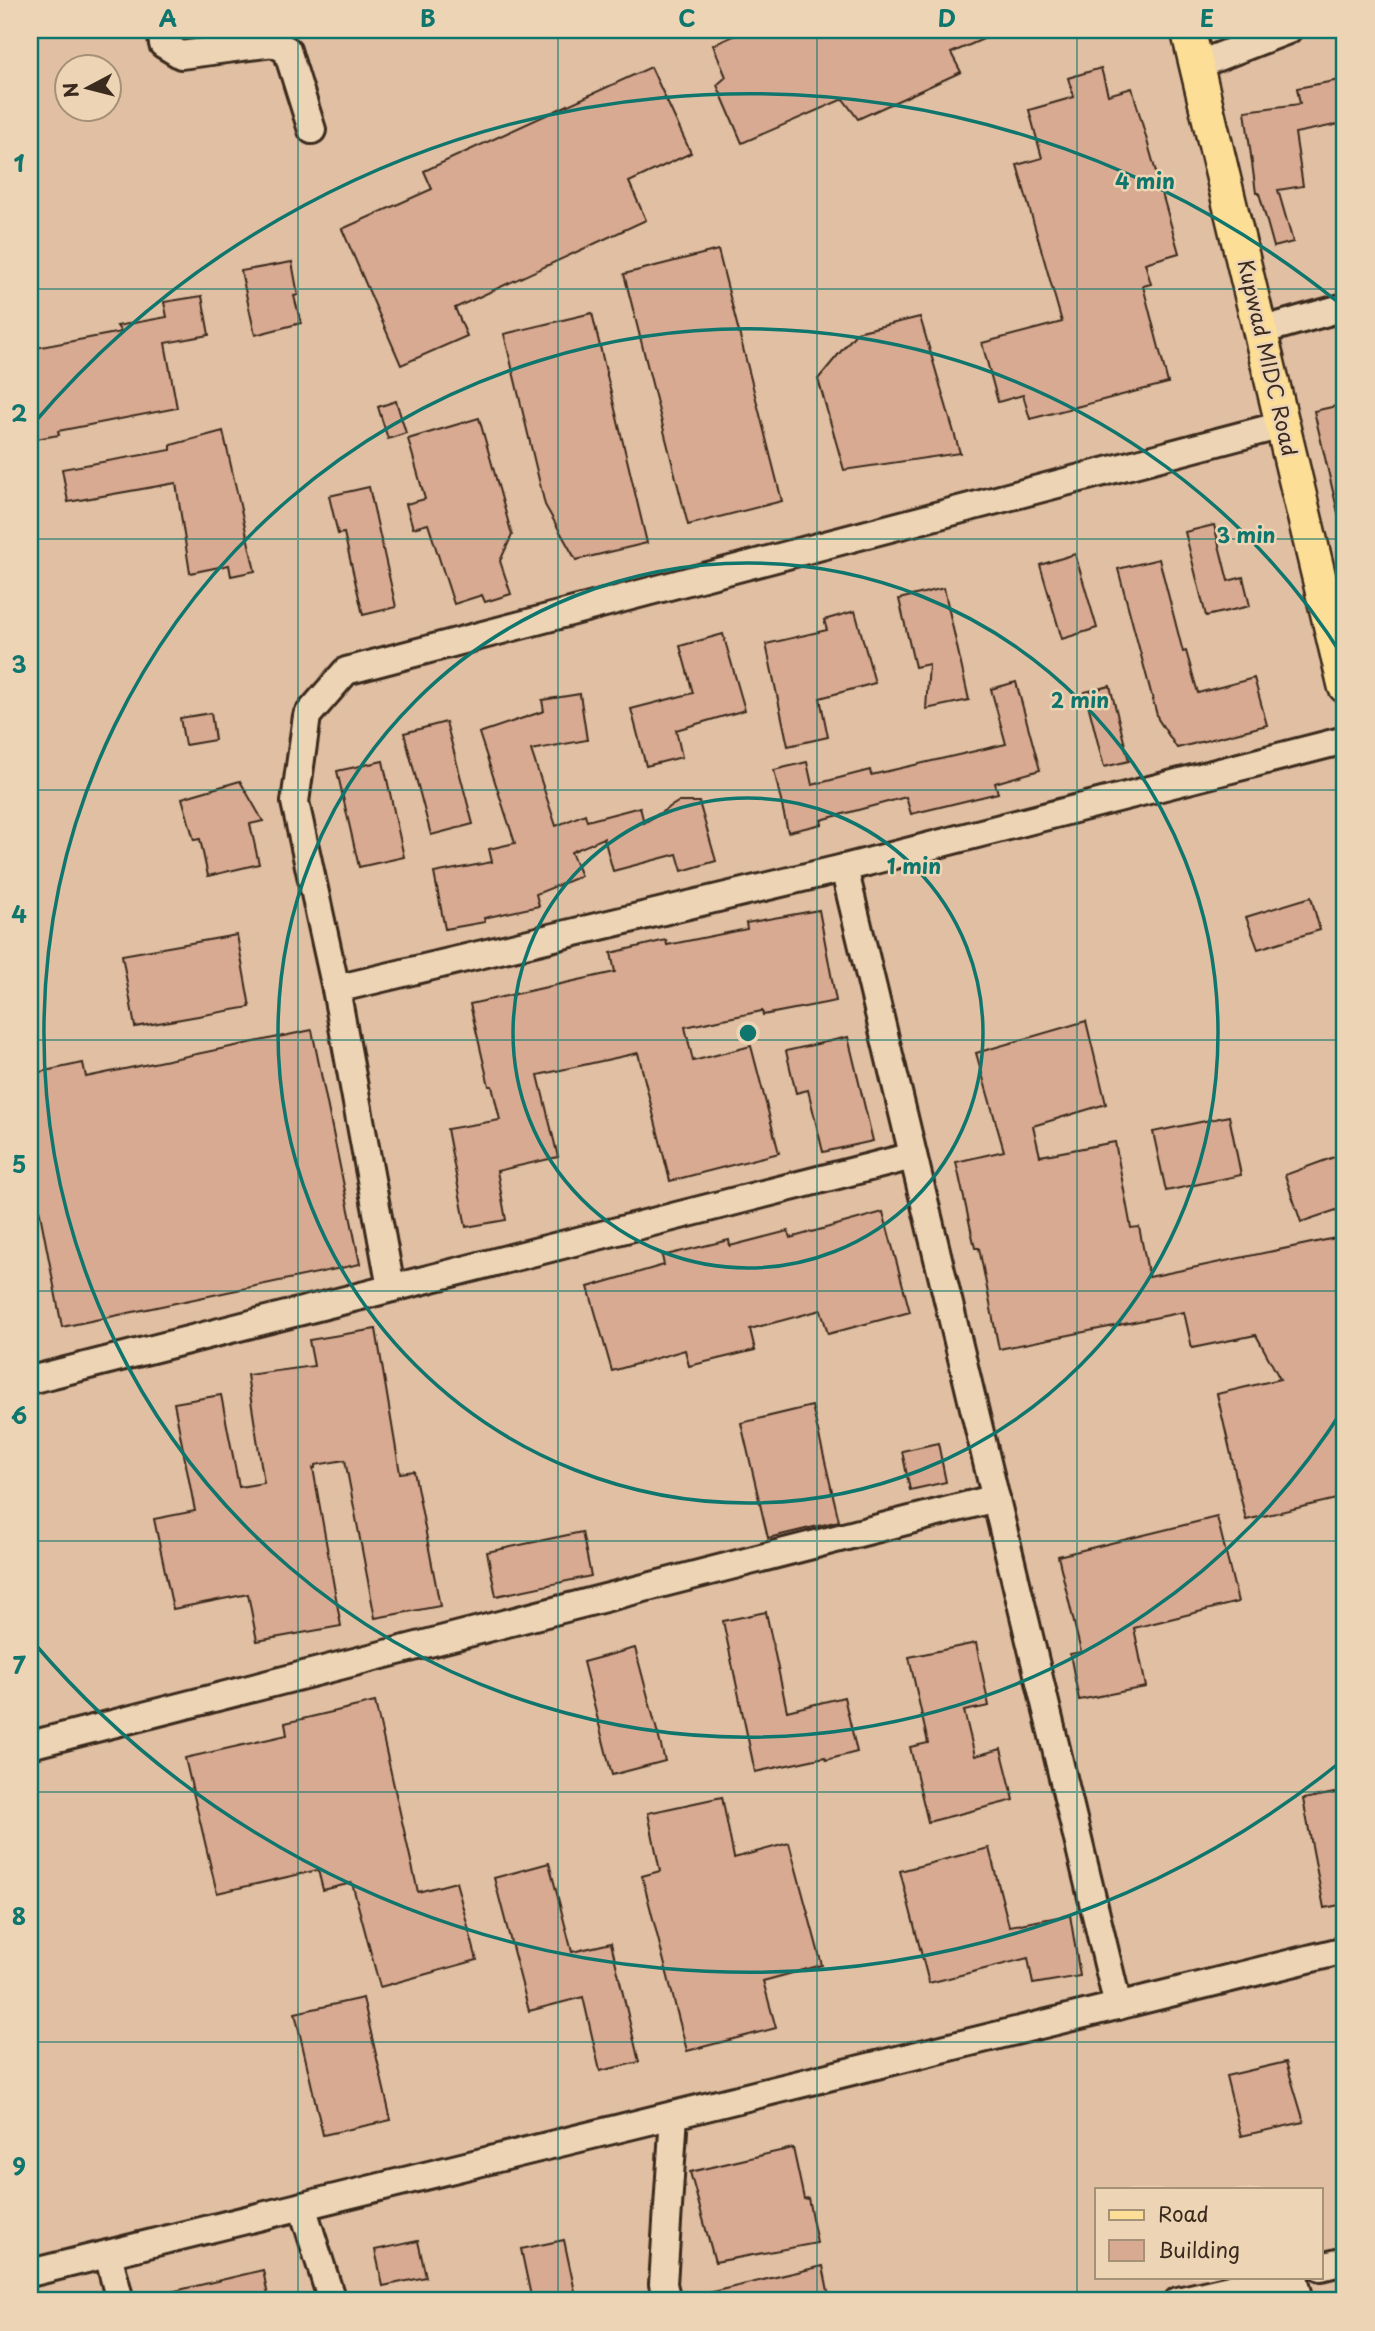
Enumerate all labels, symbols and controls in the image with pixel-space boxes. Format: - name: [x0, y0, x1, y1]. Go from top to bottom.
- text: A: [159, 0, 177, 35]
- text: B: [420, 0, 436, 35]
- text: C: [678, 0, 696, 35]
- text: D: [938, 0, 956, 35]
- text: E: [1200, 0, 1214, 35]
- north arrow: [52, 52, 122, 122]
- text: N: [55, 81, 85, 99]
- text: 1: [14, 145, 25, 180]
- text: 4 min: [1115, 164, 1175, 196]
- street label: Kupwad MIDC Road: [1231, 256, 1307, 459]
- text: 2: [11, 395, 27, 430]
- text: 3 min: [1216, 518, 1276, 550]
- text: 3: [11, 646, 27, 681]
- text: 2 min: [1051, 683, 1109, 715]
- text: 1 min: [887, 849, 941, 881]
- text: 4: [11, 896, 27, 931]
- centre of rings: [736, 1021, 760, 1045]
- text: 5: [12, 1146, 26, 1181]
- text: 6: [11, 1397, 27, 1432]
- text: 7: [12, 1647, 26, 1682]
- text: 8: [12, 1898, 26, 1933]
- text: 9: [12, 2148, 26, 2183]
- legend: [1095, 2188, 1322, 2278]
- text: Road: [1158, 2197, 1209, 2229]
- text: Building: [1158, 2233, 1240, 2265]

